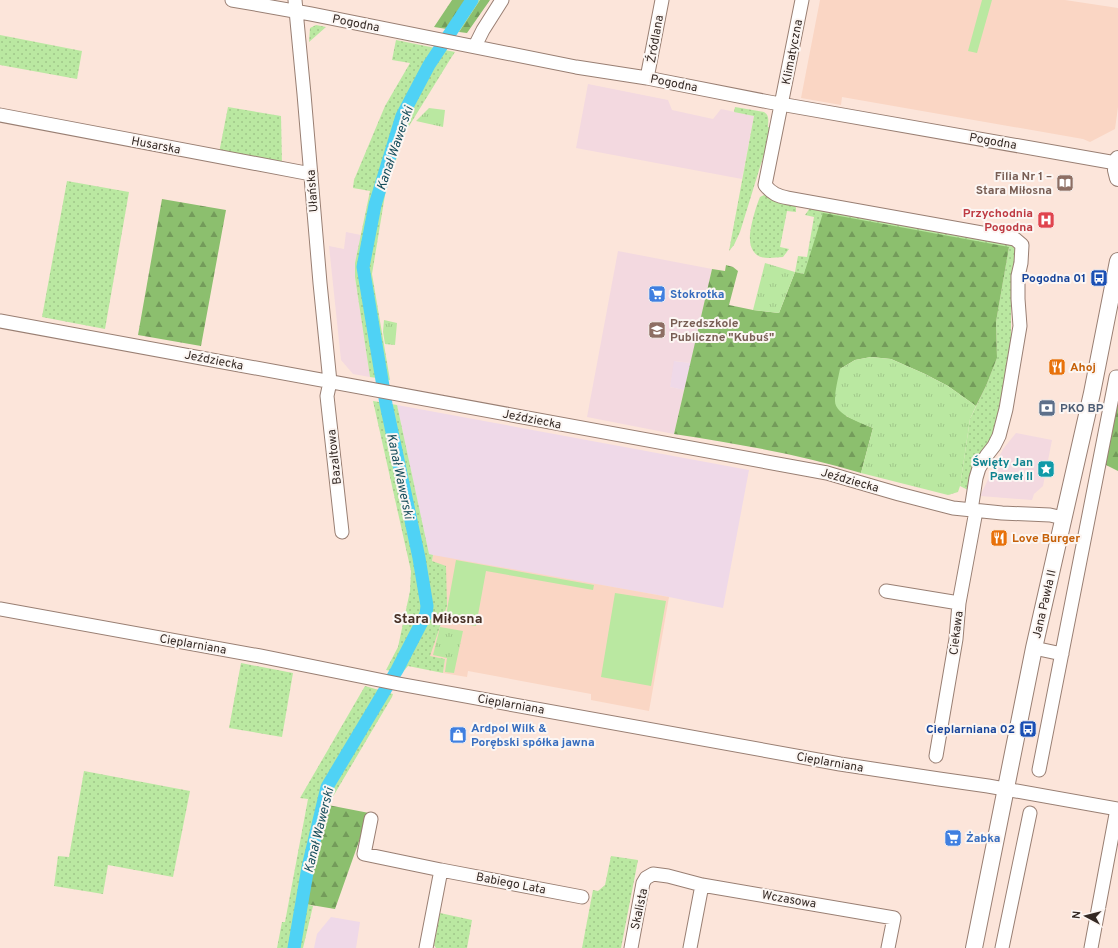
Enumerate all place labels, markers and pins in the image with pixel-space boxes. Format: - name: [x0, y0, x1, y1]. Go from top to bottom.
- place label: Filia Nr 1 – Stara Miłosna: [976, 169, 1052, 199]
- library icon: Filia Nr 1 – Stara Miłosna: [1055, 173, 1075, 193]
- place label: Przychodnia Pogodna: [963, 206, 1033, 236]
- hospital icon: Przychodnia Pogodna: [1036, 210, 1056, 230]
- bus stop icon: Pogodna 01: [1089, 268, 1109, 288]
- place label: Pogodna 01: [1022, 271, 1086, 287]
- supermarket icon: Stokrotka: [647, 284, 667, 304]
- place label: Stokrotka: [670, 287, 724, 303]
- place label: Przedszkole Publiczne "Kubuś": [670, 316, 774, 346]
- school or university icon: Przedszkole Publiczne "Kubuś": [647, 320, 667, 340]
- restaurant icon: Ahoj: [1047, 357, 1067, 377]
- place label: Ahoj: [1070, 360, 1096, 376]
- bank icon: PKO BP: [1037, 398, 1057, 418]
- place label: PKO BP: [1060, 401, 1104, 417]
- place label: Święty Jan Paweł II: [972, 455, 1033, 485]
- place icon: Święty Jan Paweł II: [1036, 459, 1056, 479]
- restaurant icon: Love Burger: [989, 528, 1009, 548]
- place label: Love Burger: [1012, 531, 1080, 547]
- bus stop icon: Cieplarniana 02: [1018, 719, 1038, 739]
- place label: Ardpol Wilk & Porębski spółka jawna: [471, 721, 595, 751]
- place label: Cieplarniana 02: [926, 722, 1015, 738]
- shop icon: Ardpol Wilk & Porębski spółka jawna: [448, 725, 468, 745]
- supermarket icon: Żabka: [943, 828, 963, 848]
- place label: Żabka: [966, 831, 1001, 847]

